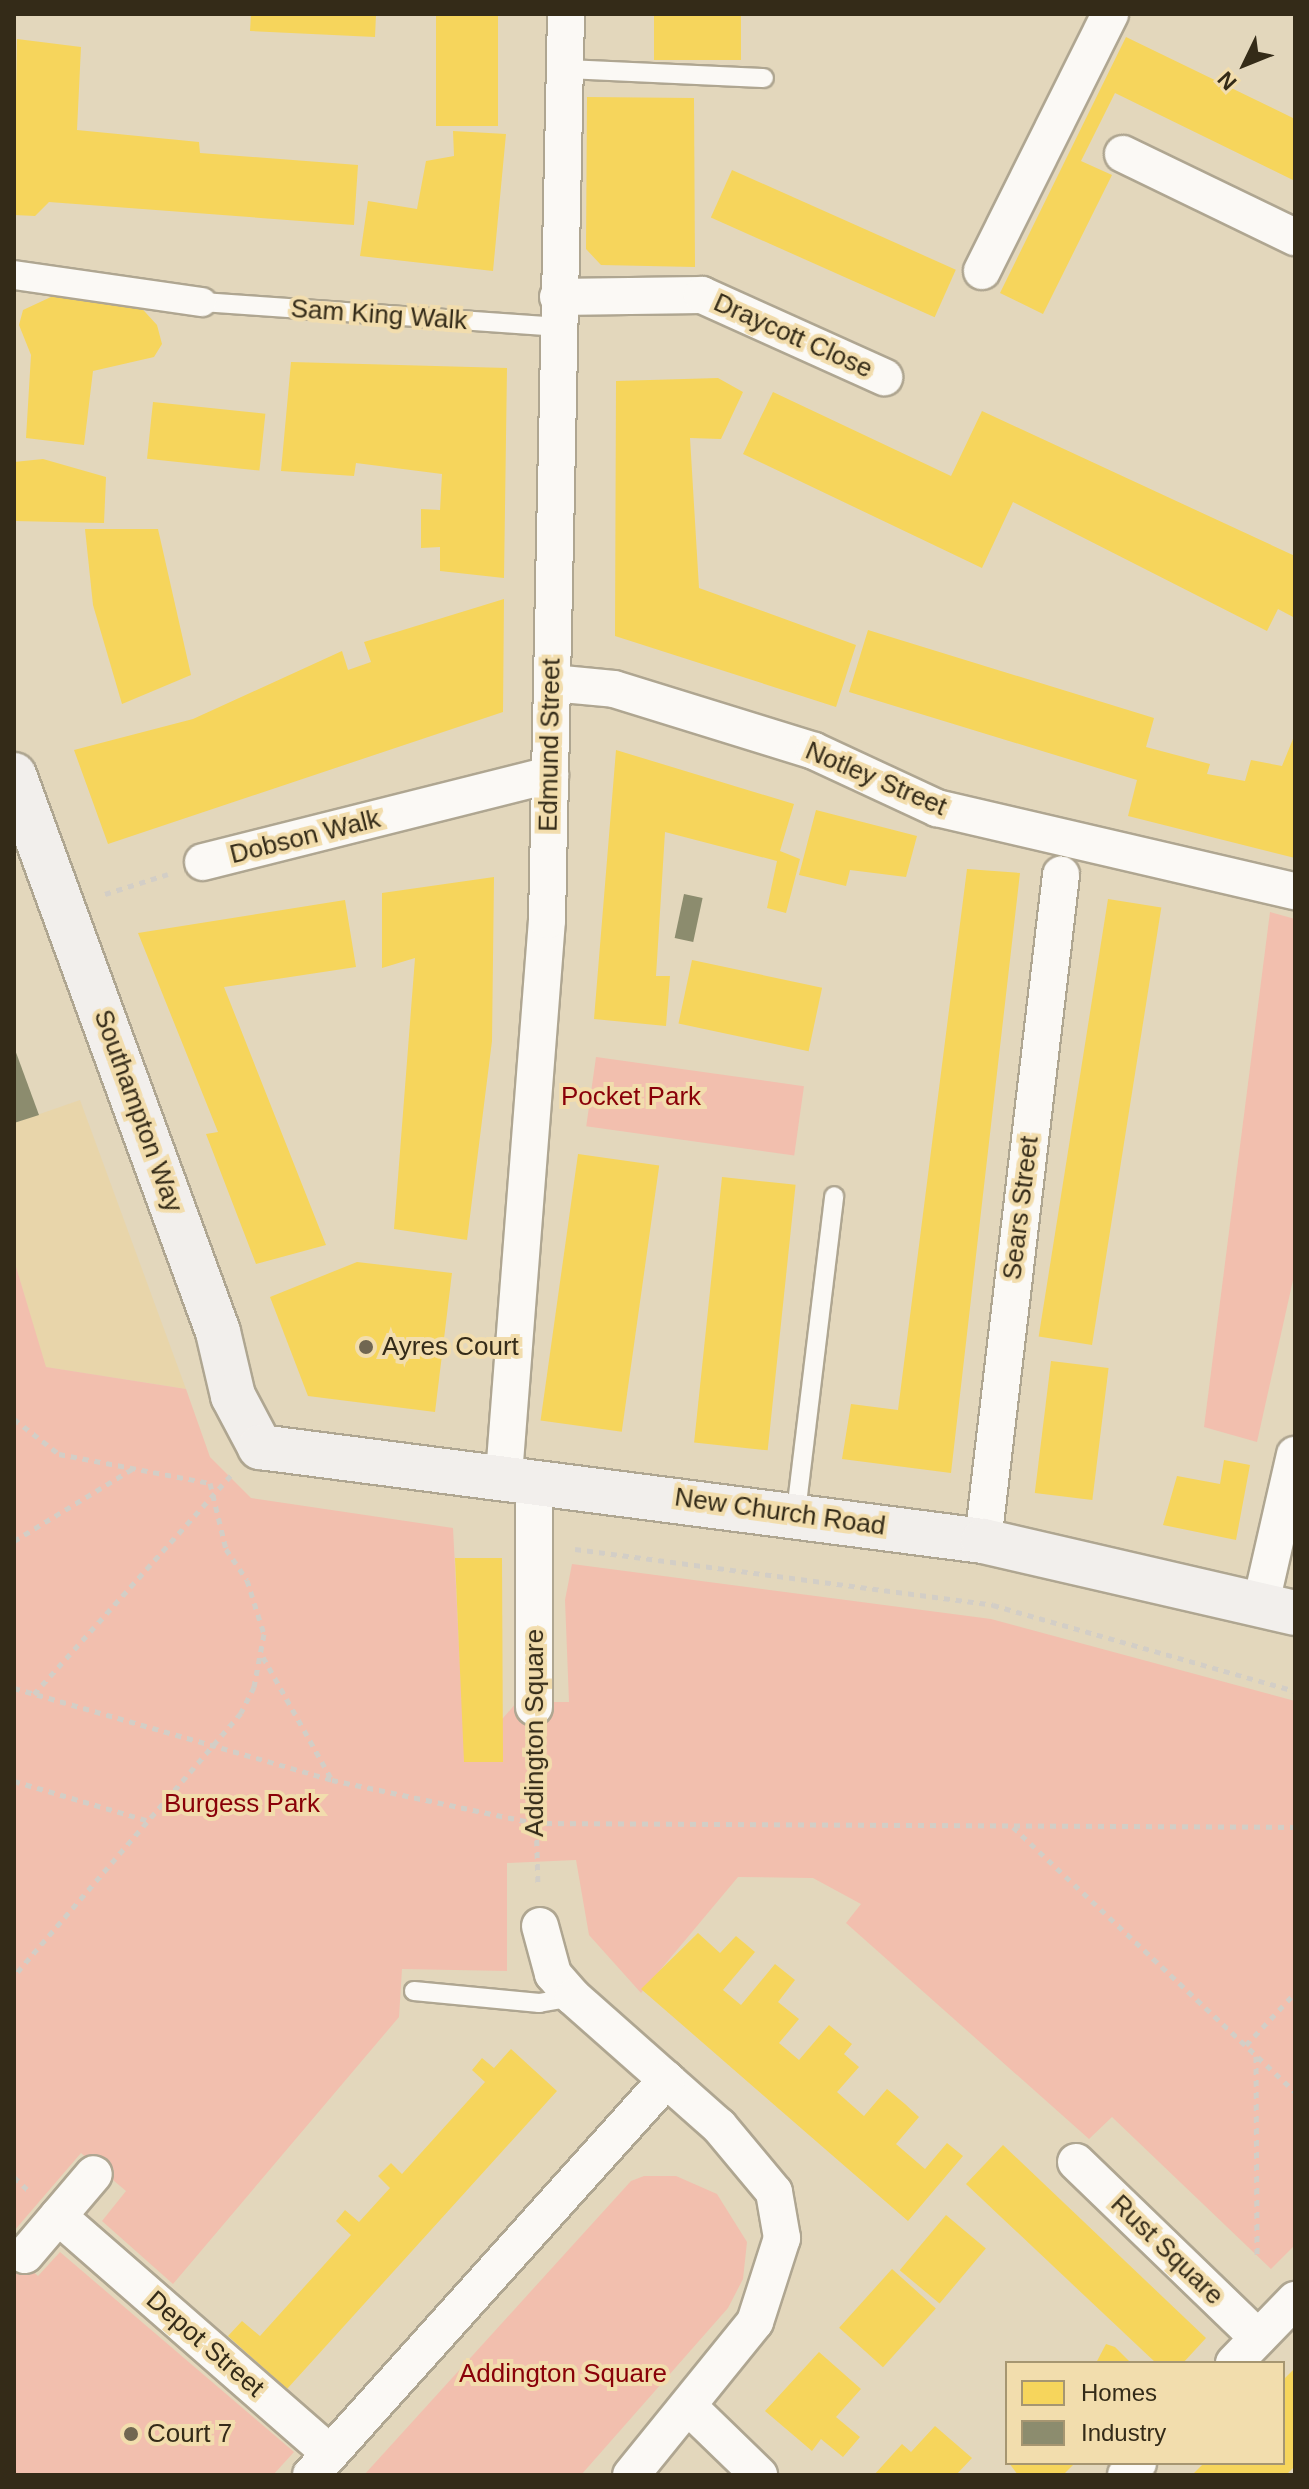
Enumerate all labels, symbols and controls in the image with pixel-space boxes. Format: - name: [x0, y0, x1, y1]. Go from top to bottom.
- north arrow: [1205, 24, 1285, 104]
- text: N: [1213, 66, 1242, 95]
- street label: Draycott Close: [709, 287, 877, 385]
- street label: Sam King Walk: [290, 293, 468, 337]
- street label: Edmund Street: [533, 658, 567, 832]
- street label: Notley Street: [801, 735, 951, 823]
- street label: Dobson Walk: [227, 803, 383, 871]
- street label: Southampton Way: [87, 1006, 189, 1216]
- park label: Pocket Park: [561, 1081, 701, 1113]
- street label: Sears Street: [997, 1134, 1045, 1282]
- place label: Ayres Court: [382, 1331, 519, 1363]
- marker: Ayres Court: [357, 1338, 375, 1356]
- street label: New Church Road: [673, 1482, 887, 1542]
- street label: Addington Square: [519, 1629, 551, 1837]
- park label: Burgess Park: [164, 1788, 320, 1820]
- street label: Rust Square: [1104, 2189, 1230, 2311]
- street label: Depot Street: [140, 2284, 270, 2404]
- park label: Addington Square: [459, 2358, 667, 2390]
- legend: [1005, 2361, 1285, 2465]
- text: Homes: [1081, 2379, 1157, 2406]
- place label: Court 7: [147, 2418, 232, 2450]
- text: Industry: [1081, 2419, 1166, 2446]
- marker: Court 7: [122, 2425, 140, 2443]

